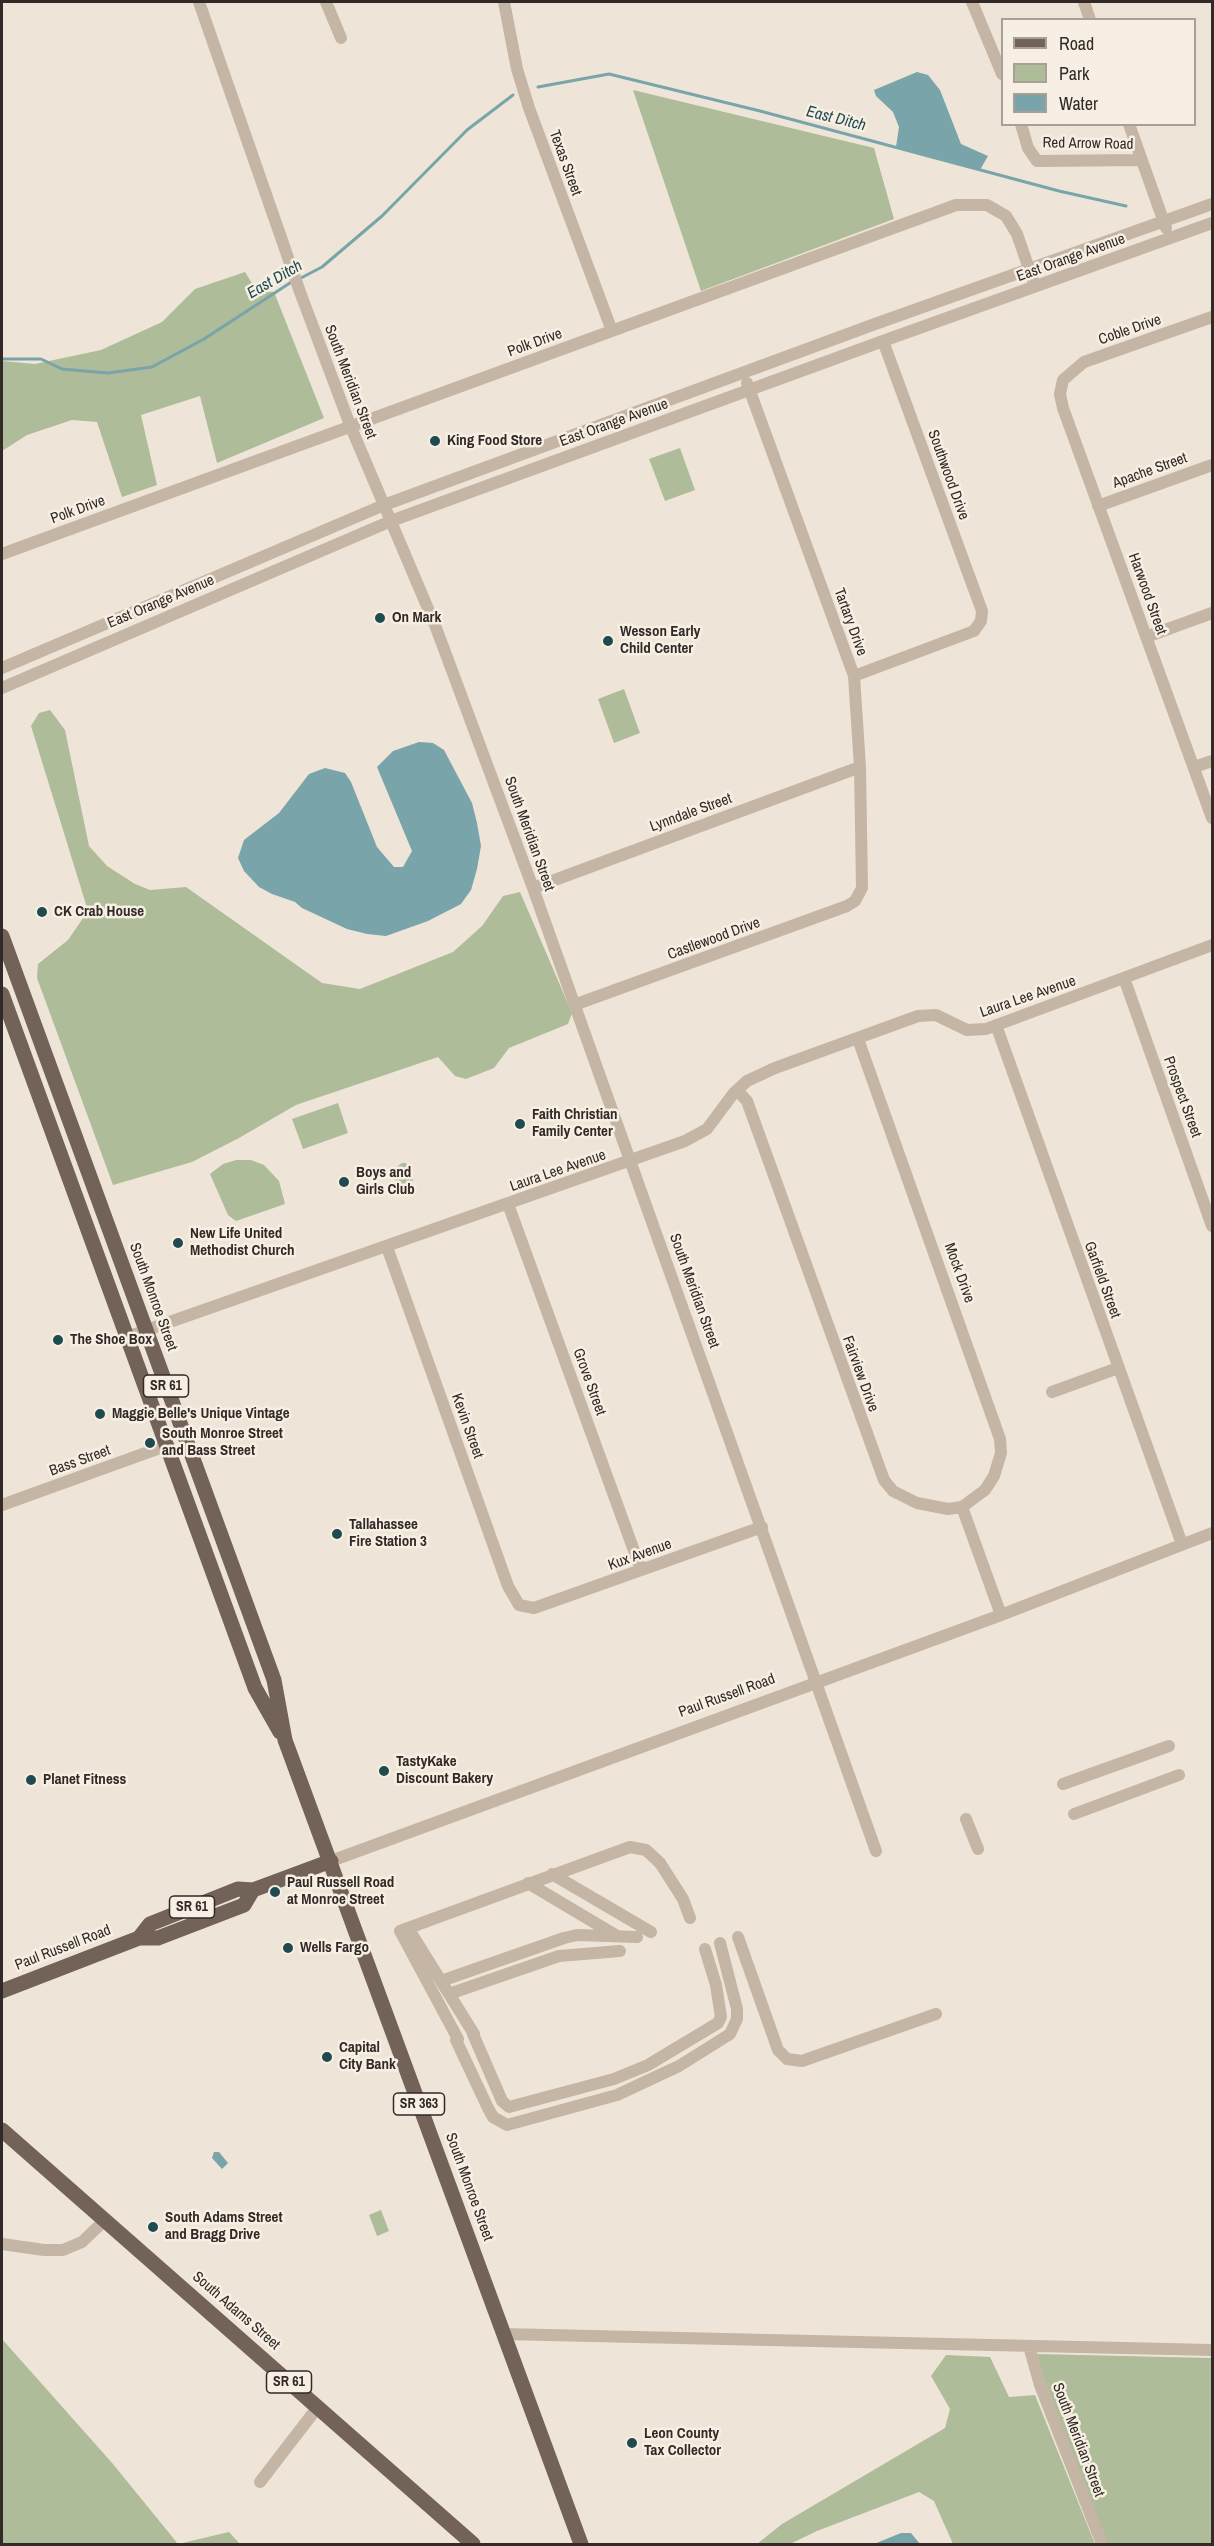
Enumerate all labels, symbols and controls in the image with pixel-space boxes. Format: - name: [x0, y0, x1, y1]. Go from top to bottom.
- legend: [1001, 18, 1196, 126]
- text: Road: [1059, 31, 1094, 56]
- text: Park: [1059, 61, 1089, 86]
- text: Water: [1059, 91, 1098, 116]
- water label: East Ditch: [804, 102, 868, 136]
- street label: Texas Street: [545, 128, 585, 198]
- street label: Red Arrow Road: [1042, 134, 1134, 154]
- street label: East Orange Avenue: [1014, 230, 1128, 286]
- water label: East Ditch: [244, 257, 306, 303]
- street label: Coble Drive: [1096, 311, 1164, 349]
- street label: South Meridian Street: [320, 323, 380, 441]
- street label: Polk Drive: [505, 325, 565, 361]
- street label: East Orange Avenue: [557, 395, 671, 451]
- street label: Southwood Drive: [923, 428, 973, 522]
- place label: King Food Store: [447, 432, 542, 450]
- marker: King Food Store: [428, 434, 442, 448]
- street label: Apache Street: [1110, 449, 1190, 493]
- street label: Polk Drive: [48, 492, 108, 528]
- street label: Harwood Street: [1124, 551, 1170, 637]
- street label: East Orange Avenue: [105, 571, 217, 633]
- street label: Tartary Drive: [829, 586, 871, 658]
- place label: On Mark: [392, 609, 441, 627]
- marker: On Mark: [373, 611, 387, 625]
- place label: Wesson Early Child Center: [620, 623, 700, 658]
- marker: Wesson Early Child Center: [601, 634, 615, 648]
- street label: South Meridian Street: [500, 774, 558, 894]
- street label: Lynndale Street: [648, 790, 734, 836]
- place label: CK Crab House: [54, 903, 144, 921]
- marker: CK Crab House: [35, 905, 49, 919]
- street label: Castlewood Drive: [665, 914, 763, 964]
- street label: Laura Lee Avenue: [978, 972, 1078, 1022]
- street label: Prospect Street: [1159, 1054, 1205, 1140]
- place label: Faith Christian Family Center: [532, 1106, 618, 1141]
- marker: Faith Christian Family Center: [513, 1117, 527, 1131]
- street label: Laura Lee Avenue: [508, 1146, 608, 1196]
- place label: Boys and Girls Club: [356, 1164, 415, 1199]
- marker: Boys and Girls Club: [337, 1175, 351, 1189]
- place label: New Life United Methodist Church: [190, 1225, 295, 1260]
- street label: South Meridian Street: [665, 1231, 723, 1351]
- marker: New Life United Methodist Church: [171, 1236, 185, 1250]
- street label: Garfield Street: [1080, 1239, 1124, 1321]
- street label: South Monroe Street: [125, 1241, 181, 1353]
- street label: Mock Drive: [940, 1241, 978, 1305]
- place label: The Shoe Box: [70, 1331, 152, 1349]
- marker: The Shoe Box: [51, 1333, 65, 1347]
- street label: Fairview Drive: [838, 1334, 882, 1414]
- street label: Grove Street: [569, 1346, 609, 1418]
- road number: SR 61: [144, 1375, 188, 1397]
- street label: Kevin Street: [447, 1391, 487, 1461]
- place label: Maggie Belle's Unique Vintage: [112, 1405, 290, 1423]
- marker: Maggie Belle's Unique Vintage: [93, 1407, 107, 1421]
- place label: South Monroe Street and Bass Street: [162, 1425, 283, 1460]
- marker: South Monroe Street and Bass Street: [143, 1436, 157, 1450]
- street label: Bass Street: [47, 1442, 113, 1480]
- place label: Tallahassee Fire Station 3: [349, 1516, 427, 1551]
- marker: Tallahassee Fire Station 3: [330, 1527, 344, 1541]
- street label: Kux Avenue: [606, 1535, 674, 1575]
- street label: Paul Russell Road: [676, 1670, 778, 1722]
- place label: TastyKake Discount Bakery: [396, 1753, 493, 1788]
- marker: TastyKake Discount Bakery: [377, 1764, 391, 1778]
- place label: Planet Fitness: [43, 1771, 126, 1789]
- marker: Planet Fitness: [24, 1773, 38, 1787]
- place label: Paul Russell Road at Monroe Street: [287, 1874, 394, 1909]
- marker: Paul Russell Road at Monroe Street: [268, 1885, 282, 1899]
- road number: SR 61: [170, 1896, 214, 1918]
- street label: Paul Russell Road: [13, 1921, 113, 1975]
- place label: Wells Fargo: [300, 1939, 369, 1957]
- marker: Wells Fargo: [281, 1941, 295, 1955]
- place label: Capital City Bank: [339, 2039, 396, 2074]
- marker: Capital City Bank: [320, 2050, 334, 2064]
- road number: SR 363: [394, 2093, 444, 2115]
- street label: South Monroe Street: [441, 2131, 497, 2243]
- place label: South Adams Street and Bragg Drive: [165, 2209, 283, 2244]
- marker: South Adams Street and Bragg Drive: [146, 2220, 160, 2234]
- street label: South Adams Street: [189, 2268, 283, 2354]
- road number: SR 61: [266, 2371, 312, 2393]
- street label: South Meridian Street: [1048, 2381, 1108, 2499]
- place label: Leon County Tax Collector: [644, 2425, 721, 2460]
- marker: Leon County Tax Collector: [625, 2436, 639, 2450]

